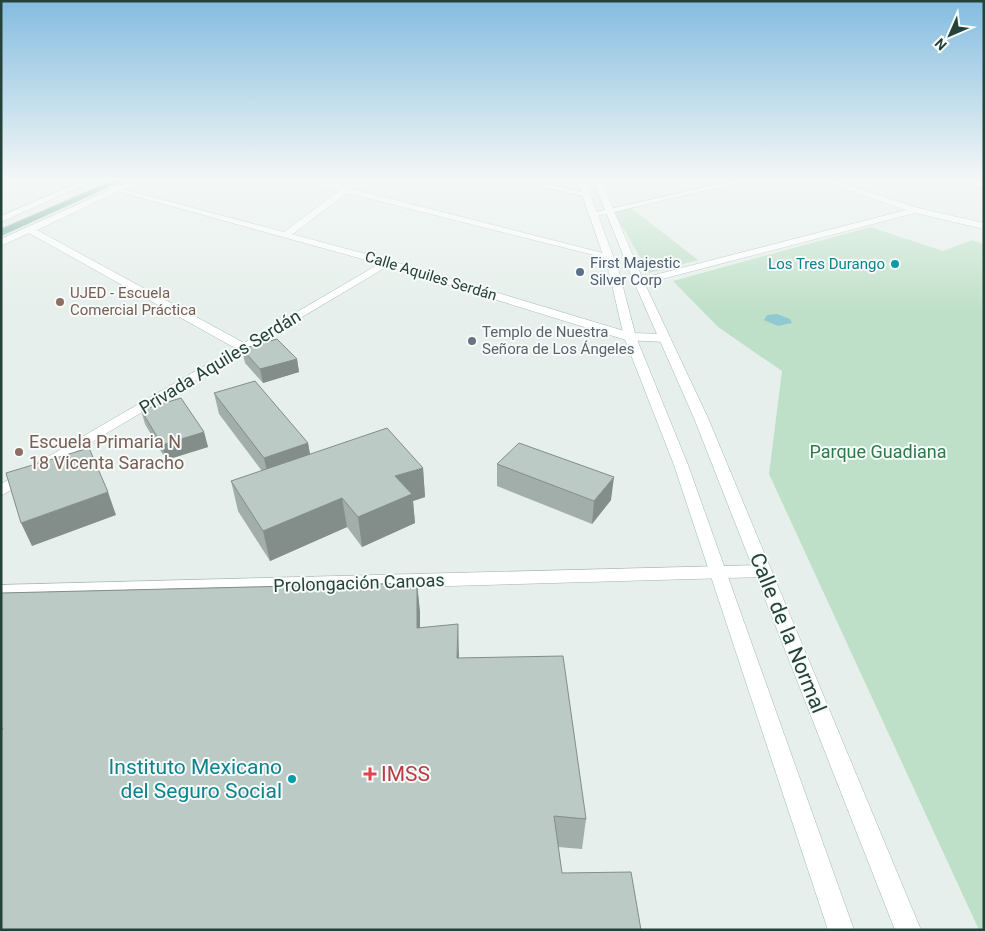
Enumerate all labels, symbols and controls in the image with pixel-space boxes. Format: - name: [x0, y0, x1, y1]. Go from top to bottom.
- north arrow: [925, 10, 975, 60]
- text: N: [932, 35, 950, 53]
- street label: Calle Aquiles Serdán: [363, 247, 499, 305]
- place label: First Majestic Silver Corp: [590, 254, 680, 289]
- place label: Los Tres Durango: [768, 255, 885, 273]
- marker: Los Tres Durango: [889, 258, 901, 270]
- marker: First Majestic Silver Corp: [574, 266, 586, 278]
- place label: UJED - Escuela Comercial Práctica: [70, 284, 196, 319]
- marker: UJED - Escuela Comercial Práctica: [54, 296, 66, 308]
- street label: Privada Aquiles Serdán: [135, 305, 304, 418]
- place label: Templo de Nuestra Señora de Los Ángeles: [482, 323, 634, 358]
- marker: Templo de Nuestra Señora de Los Ángeles: [466, 335, 478, 347]
- place label: Escuela Primaria N 18 Vicenta Saracho: [29, 431, 184, 473]
- park label: Parque Guadiana: [809, 441, 947, 462]
- marker: Escuela Primaria N 18 Vicenta Saracho: [13, 446, 25, 458]
- street label: Calle de la Normal: [745, 549, 831, 717]
- street label: Prolongación Canoas: [273, 569, 445, 596]
- place label: Instituto Mexicano del Seguro Social: [109, 755, 282, 803]
- place label: IMSS: [381, 762, 430, 786]
- marker: IMSS: [363, 767, 377, 781]
- marker: Instituto Mexicano del Seguro Social: [286, 773, 298, 785]

